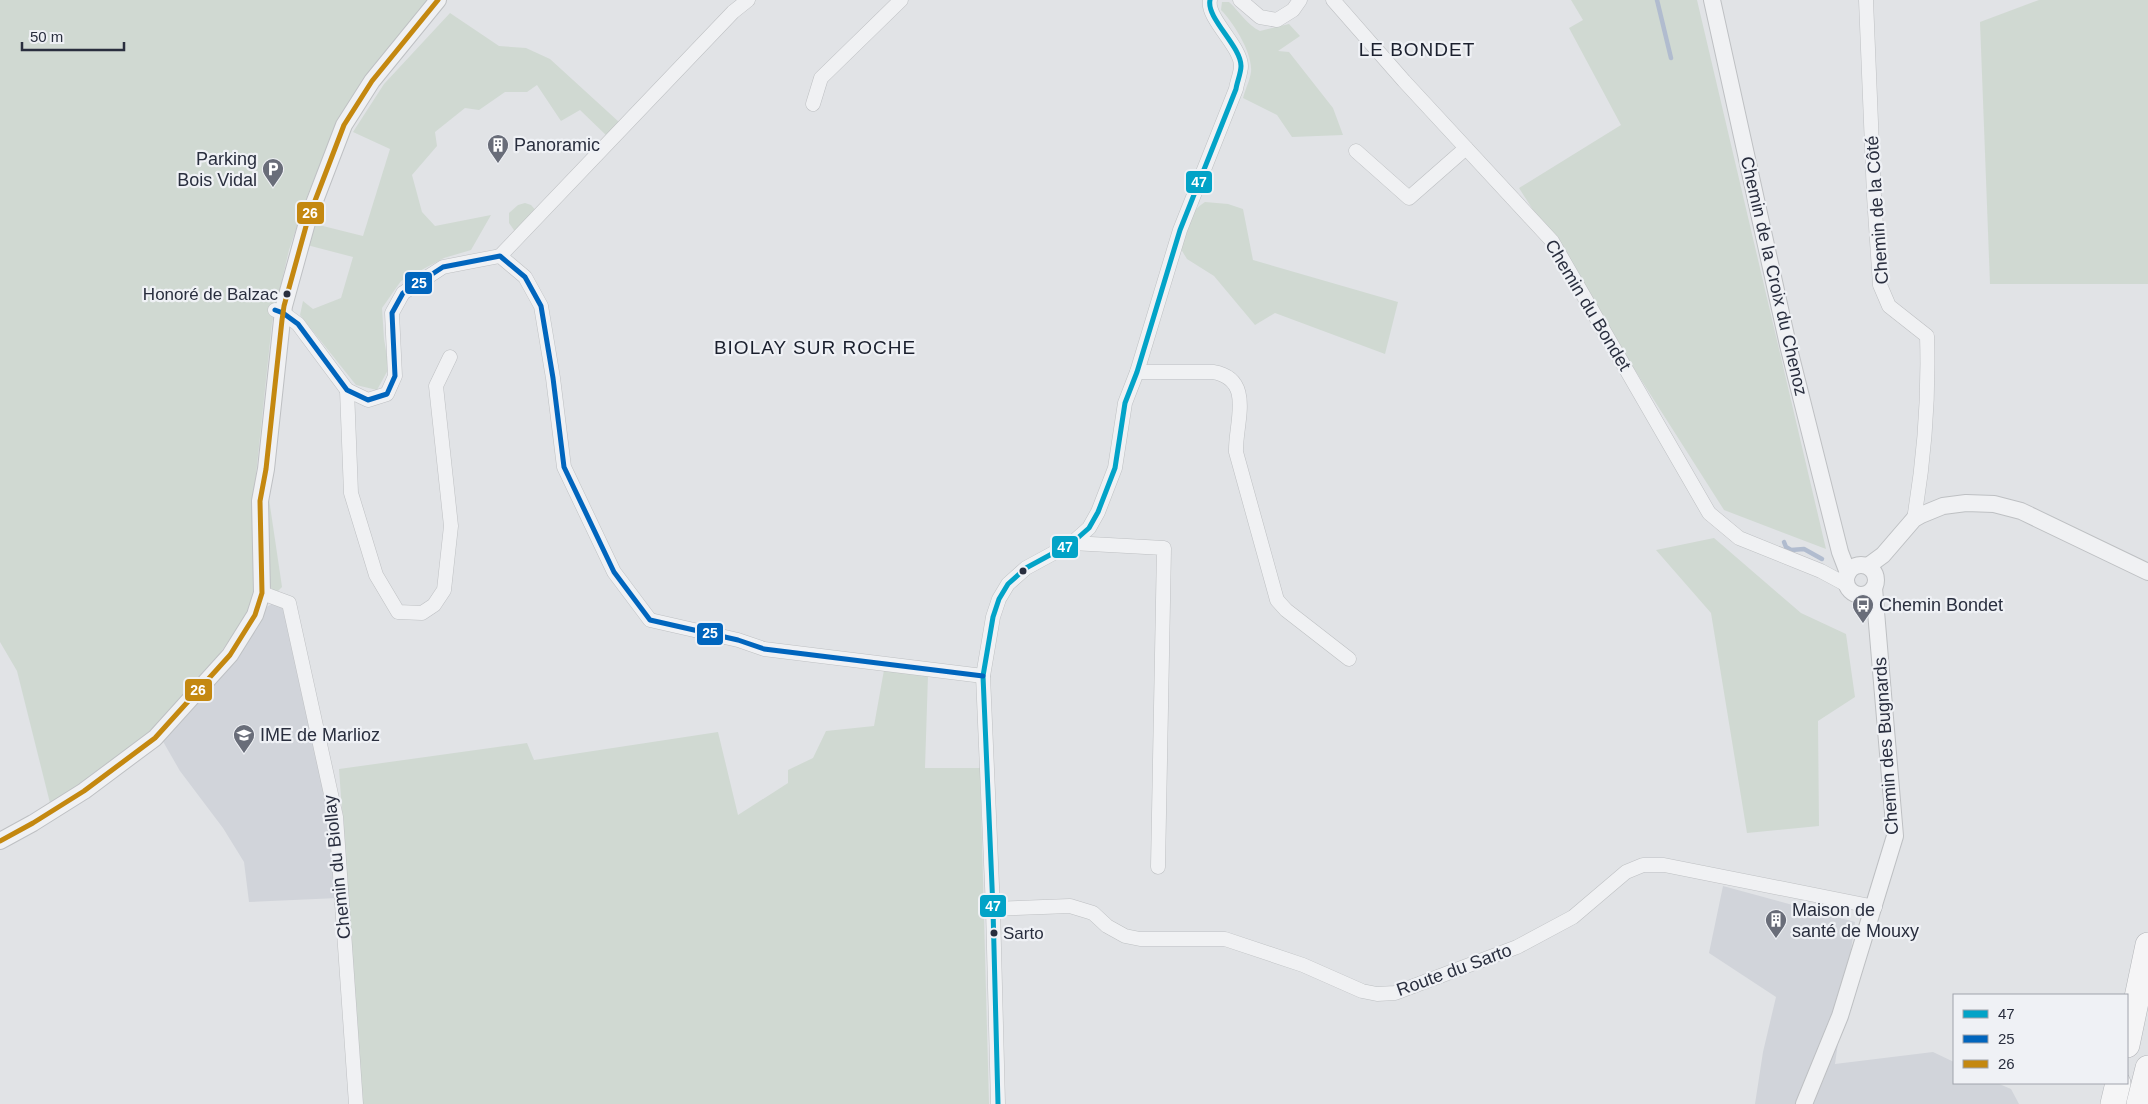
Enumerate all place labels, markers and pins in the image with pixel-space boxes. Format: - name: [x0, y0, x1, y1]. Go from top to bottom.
- building icon: Panoramic: [486, 133, 510, 164]
- place label: Panoramic: [514, 135, 600, 155]
- place label: Parking Bois Vidal: [177, 149, 257, 190]
- parking icon: Parking Bois Vidal: [261, 157, 285, 188]
- place label: Honoré de Balzac: [143, 285, 278, 304]
- marker: Honoré de Balzac: [282, 289, 292, 299]
- unlabelled marker: [1018, 566, 1028, 576]
- bus stop icon: Chemin Bondet: [1851, 593, 1875, 624]
- place label: Chemin Bondet: [1879, 595, 2003, 615]
- school or university icon: IME de Marlioz: [232, 723, 256, 754]
- place label: IME de Marlioz: [260, 725, 380, 745]
- place label: Maison de santé de Mouxy: [1792, 900, 1919, 941]
- building icon: Maison de santé de Mouxy: [1764, 908, 1788, 939]
- place label: Sarto: [1003, 924, 1044, 943]
- marker: Sarto: [989, 928, 999, 938]

